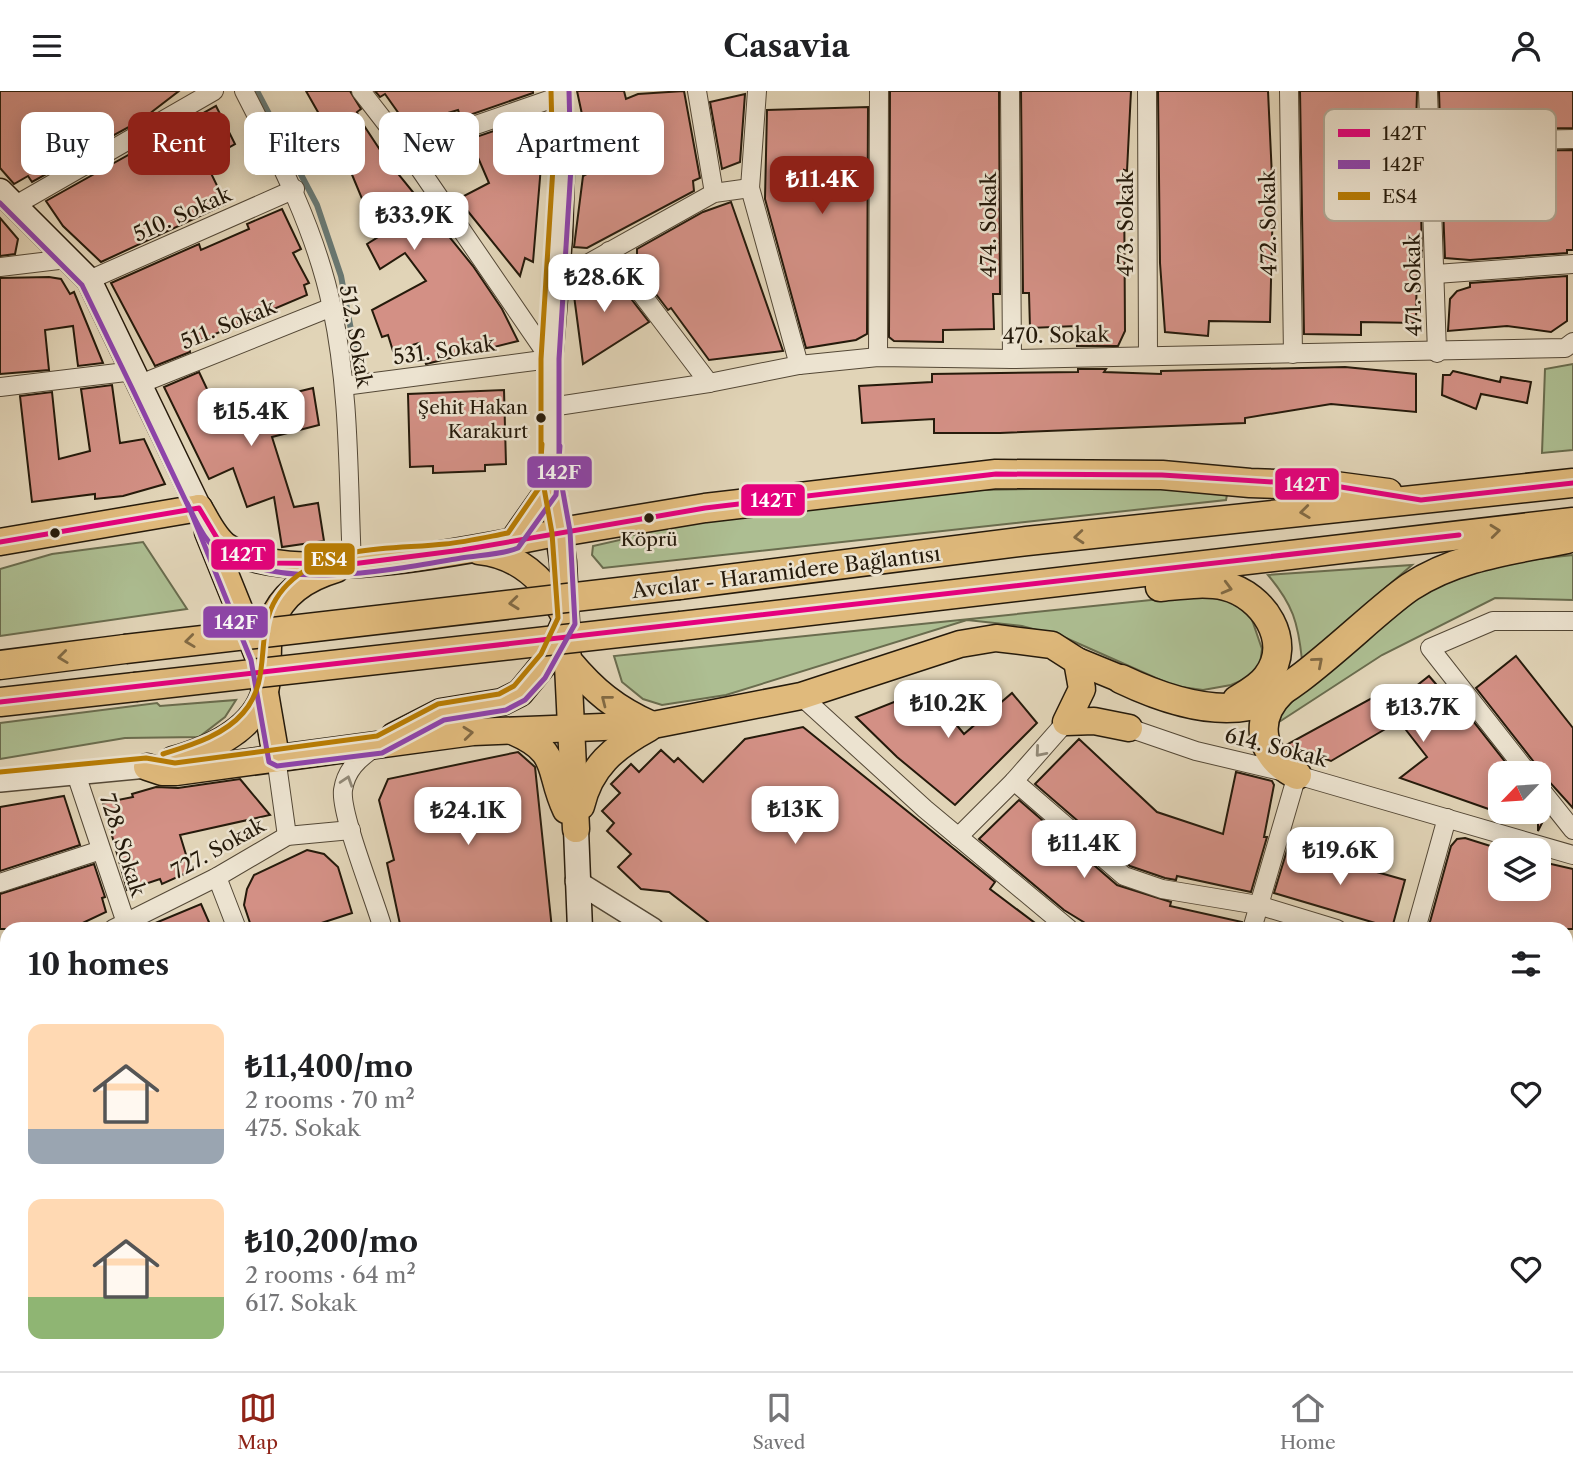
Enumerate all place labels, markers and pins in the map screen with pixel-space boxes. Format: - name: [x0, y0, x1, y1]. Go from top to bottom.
- pin: ₺11.4K: [765, 157, 879, 216]
- pin: ₺33.9K: [357, 193, 471, 252]
- pin: ₺28.6K: [547, 255, 661, 314]
- pin: ₺15.4K: [194, 389, 308, 448]
- place label: Şehit Hakan Karakurt: [418, 396, 528, 443]
- marker: Şehit Hakan Karakurt: [534, 411, 548, 425]
- marker: Köprü: [642, 511, 656, 525]
- unlabelled marker: [48, 526, 62, 540]
- place label: Köprü: [621, 528, 678, 551]
- pin: ₺10.2K: [891, 681, 1005, 740]
- pin: ₺13.7K: [1366, 685, 1480, 744]
- pin: ₺24.1K: [411, 787, 525, 847]
- pin: ₺13K: [754, 787, 836, 846]
- pin: ₺11.4K: [1027, 821, 1141, 880]
- pin: ₺19.6K: [1283, 827, 1397, 887]

